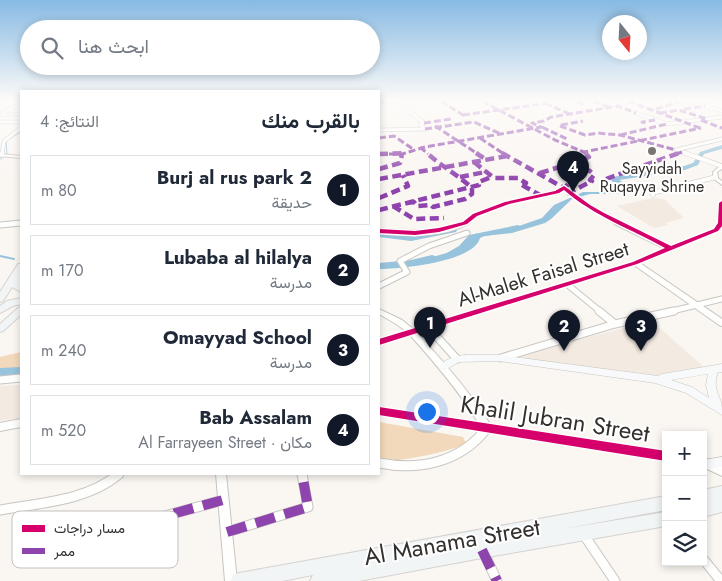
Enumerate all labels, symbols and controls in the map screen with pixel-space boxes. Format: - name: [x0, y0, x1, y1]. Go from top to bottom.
- north arrow: [602, 15, 647, 60]
- search box: [20, 20, 380, 75]
- text: ابحث هنا: [78, 33, 149, 60]
- icon: search: [38, 34, 66, 62]
- text: بالقرب منك: [261, 106, 360, 136]
- text: النتائج: 4: [40, 110, 99, 133]
- marker: Sayyidah Ruqayya Shrine: [646, 145, 658, 157]
- pin: 4: [557, 151, 589, 192]
- place label: Sayyidah Ruqayya Shrine: [600, 157, 704, 198]
- text: Burj al rus park 2: [157, 164, 312, 191]
- text: 80 m: [41, 179, 77, 202]
- text: 1: [339, 179, 347, 202]
- text: حديقة: [272, 191, 312, 214]
- street label: Al-Malek Faisal Street: [454, 235, 633, 314]
- text: Lubaba al hilalya: [164, 244, 312, 271]
- text: 170 m: [41, 259, 84, 282]
- text: 2: [338, 259, 348, 282]
- text: مدرسة: [270, 271, 312, 294]
- pin: 1: [414, 307, 446, 348]
- pin: 2: [548, 310, 580, 351]
- pin: 3: [625, 310, 657, 351]
- text: Omayyad School: [163, 324, 312, 351]
- text: 240 m: [41, 339, 86, 362]
- text: 3: [338, 339, 348, 362]
- text: مدرسة: [270, 351, 312, 374]
- street label: Khalil Jubran Street: [458, 386, 652, 451]
- your location: [414, 399, 440, 425]
- text: Bab Assalam: [199, 404, 312, 431]
- text: 520 m: [41, 419, 86, 442]
- text: 4: [337, 419, 349, 442]
- text: مكان · Al Farrayeen Street: [138, 431, 312, 454]
- map controls: [662, 431, 707, 566]
- button: +: [662, 431, 707, 476]
- button: −: [662, 476, 707, 521]
- street label: Al Manama Street: [361, 509, 543, 574]
- legend: [12, 511, 178, 568]
- text: مسار دراجات: [54, 518, 125, 538]
- button: layers: [662, 521, 707, 566]
- text: ممر: [53, 541, 75, 561]

